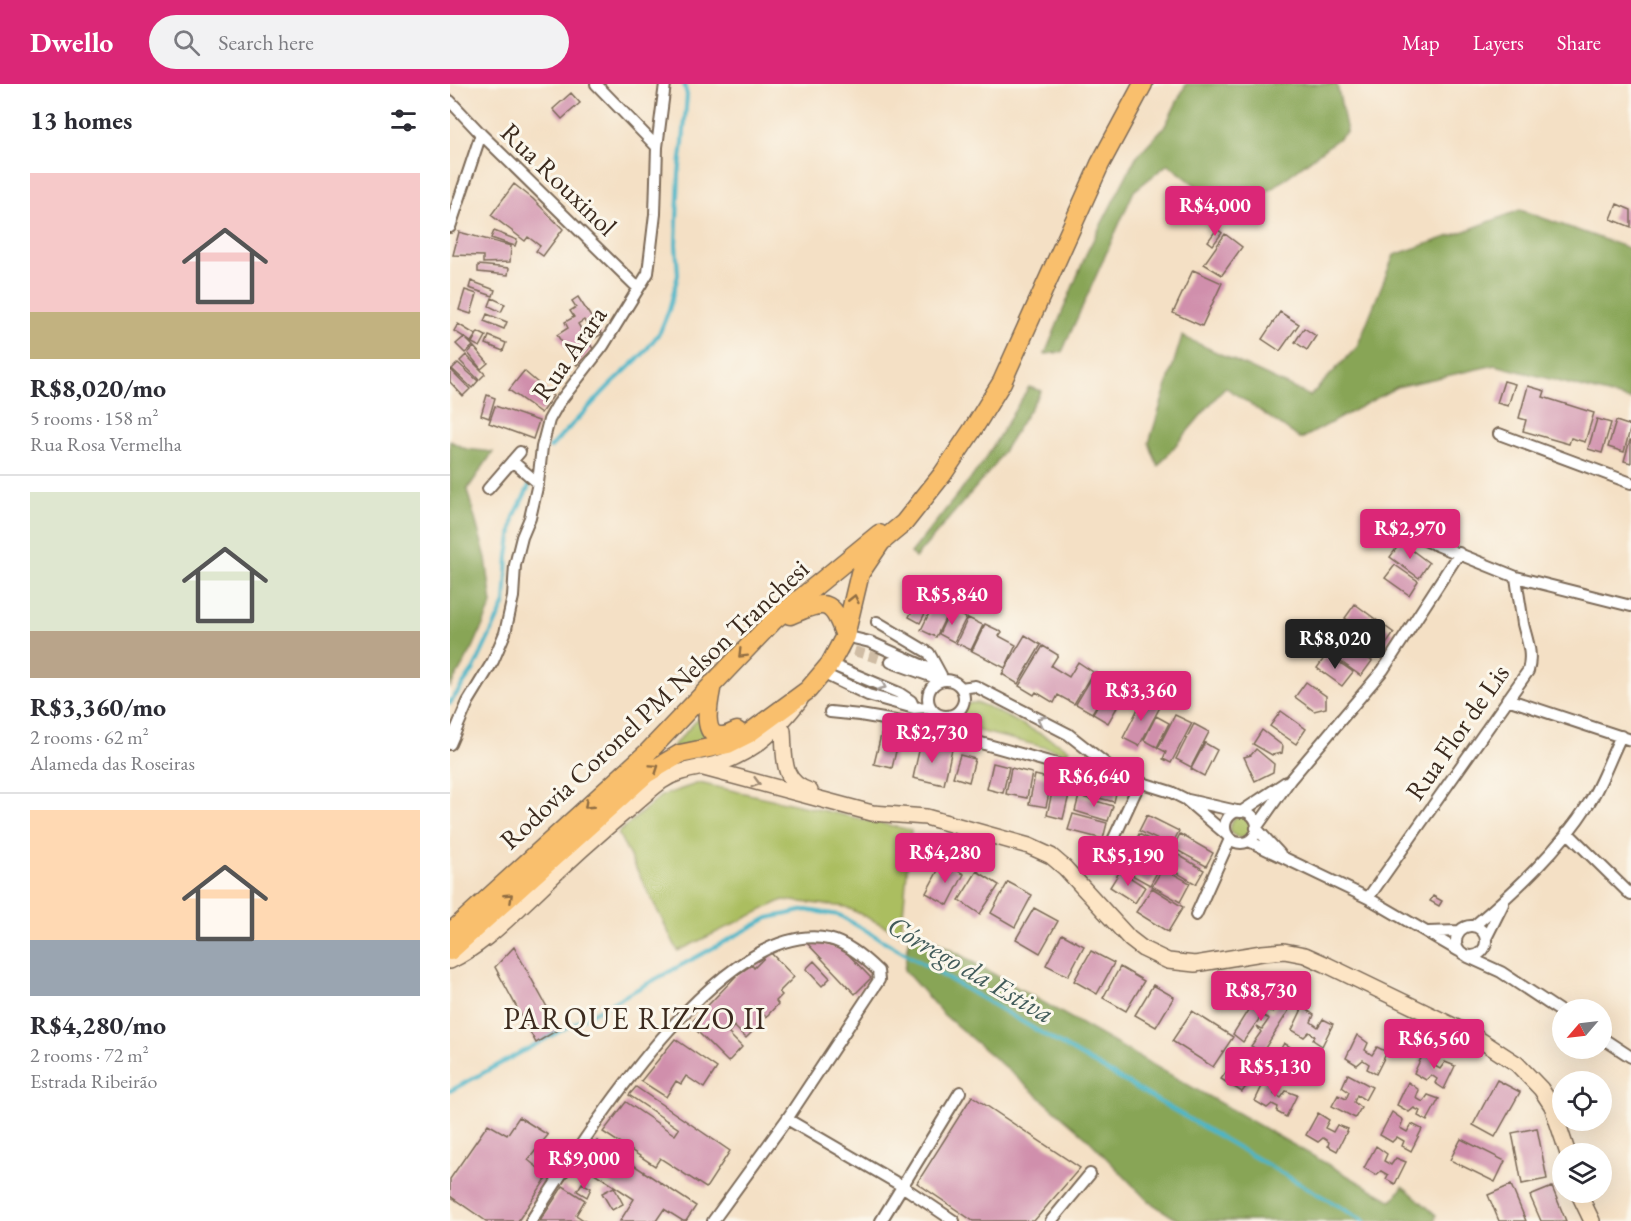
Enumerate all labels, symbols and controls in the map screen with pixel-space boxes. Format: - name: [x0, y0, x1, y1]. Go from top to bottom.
- search box: [149, 15, 569, 69]
- text: Dwello: [30, 24, 113, 60]
- icon: search: [170, 26, 203, 59]
- text: Search here: [218, 28, 314, 57]
- text: Map: [1402, 29, 1440, 56]
- text: Layers: [1473, 29, 1524, 56]
- text: Share: [1557, 29, 1601, 56]
- text: 13 homes: [30, 103, 132, 137]
- icon: filters: [387, 104, 420, 137]
- street label: Rua Rouxinol: [493, 115, 625, 243]
- pin: R$4,000: [1160, 186, 1270, 237]
- text: R$4,000: [1179, 192, 1251, 218]
- icon: home: [171, 212, 279, 320]
- street label: Rua Arara: [524, 299, 614, 407]
- text: R$8,020/mo: [30, 371, 166, 405]
- text: 5 rooms · 158 m²: [30, 405, 158, 431]
- text: Rua Rosa Vermelha: [30, 431, 182, 457]
- pin: R$2,970: [1355, 509, 1465, 560]
- text: R$2,970: [1374, 515, 1446, 541]
- icon: home: [171, 531, 279, 639]
- street label: Rodovia Coronel PM Nelson Tranchesi: [492, 551, 816, 857]
- pin: R$5,840: [897, 575, 1007, 626]
- text: R$5,840: [916, 581, 988, 607]
- one-way arrow: [846, 594, 859, 604]
- pin: R$8,020: [1280, 619, 1390, 670]
- text: R$8,020: [1299, 625, 1371, 651]
- one-way arrow: [739, 646, 750, 657]
- street label: Rua Flor de Lis: [1397, 657, 1517, 807]
- pin: R$3,360: [1086, 671, 1196, 722]
- text: R$3,360: [1105, 677, 1177, 703]
- one-way arrow: [875, 679, 886, 691]
- text: R$3,360/mo: [30, 690, 166, 724]
- pin: R$2,730: [877, 713, 987, 764]
- one-way arrow: [1036, 716, 1047, 727]
- text: R$2,730: [896, 719, 968, 745]
- text: 2 rooms · 62 m²: [30, 724, 149, 750]
- text: Alameda das Roseiras: [30, 750, 195, 776]
- pin: R$6,640: [1039, 757, 1149, 808]
- text: R$6,640: [1058, 763, 1130, 789]
- one-way arrow: [648, 764, 659, 775]
- one-way arrow: [751, 776, 761, 789]
- one-way arrow: [585, 798, 595, 809]
- pin: R$4,280: [890, 833, 1000, 884]
- pin: R$5,190: [1073, 836, 1183, 887]
- text: R$4,280: [909, 839, 981, 865]
- text: R$5,190: [1092, 842, 1164, 868]
- icon: home: [171, 849, 279, 957]
- one-way arrow: [502, 893, 512, 904]
- water label: Córrego da Estiva: [881, 907, 1061, 1031]
- pin: R$8,730: [1206, 971, 1316, 1022]
- text: R$8,730: [1225, 977, 1297, 1003]
- district label: PARQUE RIZZO II: [503, 999, 767, 1038]
- north arrow: [1552, 999, 1612, 1059]
- map controls: [1552, 999, 1612, 1203]
- text: R$4,280/mo: [30, 1008, 166, 1042]
- pin: R$6,560: [1379, 1019, 1489, 1070]
- text: R$6,560: [1398, 1025, 1470, 1051]
- text: 2 rooms · 72 m²: [30, 1042, 149, 1068]
- pin: R$5,130: [1220, 1047, 1330, 1098]
- text: R$5,130: [1239, 1053, 1311, 1079]
- text: Estrada Ribeirão: [30, 1068, 158, 1094]
- button: locate: [1552, 1071, 1612, 1131]
- pin: R$9,000: [529, 1139, 639, 1190]
- button: layers: [1552, 1143, 1612, 1203]
- text: R$9,000: [548, 1145, 620, 1171]

